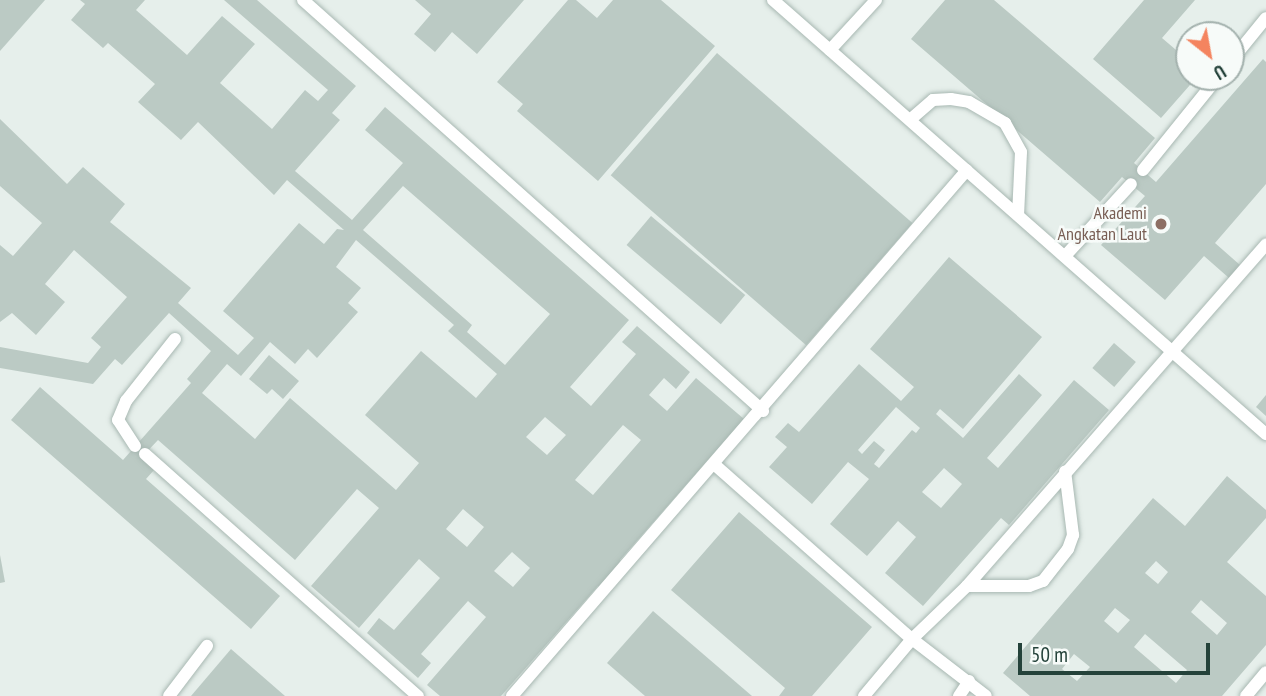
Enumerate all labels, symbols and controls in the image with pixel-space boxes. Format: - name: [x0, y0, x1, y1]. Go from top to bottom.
- north arrow: [1175, 21, 1245, 91]
- text: U: [1209, 59, 1230, 85]
- place label: Akademi Angkatan Laut: [1058, 203, 1147, 246]
- marker: Akademi Angkatan Laut: [1153, 216, 1169, 232]
- scale bar: [1021, 630, 1214, 674]
- text: 50 m: [1031, 641, 1068, 668]

